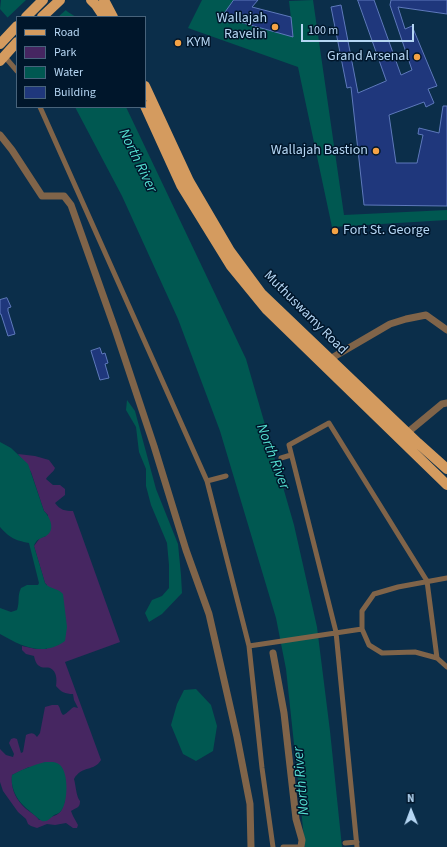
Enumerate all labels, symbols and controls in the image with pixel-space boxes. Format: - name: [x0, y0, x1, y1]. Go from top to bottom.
- place label: Wallajah Ravelin: [217, 11, 267, 44]
- legend: [16, 16, 146, 108]
- scale bar: [303, 16, 416, 42]
- marker: Wallajah Ravelin: [270, 22, 280, 32]
- text: 100 m: [308, 22, 338, 39]
- text: Road: [54, 24, 80, 41]
- place label: KYM: [186, 35, 211, 51]
- marker: KYM: [173, 38, 183, 48]
- text: Park: [54, 44, 76, 61]
- place label: Grand Arsenal: [327, 49, 409, 65]
- marker: Grand Arsenal: [412, 52, 422, 62]
- text: Water: [54, 64, 83, 81]
- text: Building: [54, 84, 96, 101]
- water label: North River: [114, 126, 160, 196]
- place label: Wallajah Bastion: [271, 143, 368, 159]
- marker: Wallajah Bastion: [371, 146, 381, 156]
- place label: Fort St. George: [343, 223, 430, 239]
- marker: Fort St. George: [330, 226, 340, 236]
- street label: Muthuswamy Road: [260, 268, 350, 358]
- water label: North River: [251, 422, 293, 492]
- water label: North River: [290, 746, 314, 816]
- north arrow: [391, 791, 431, 831]
- text: N: [407, 791, 415, 806]

